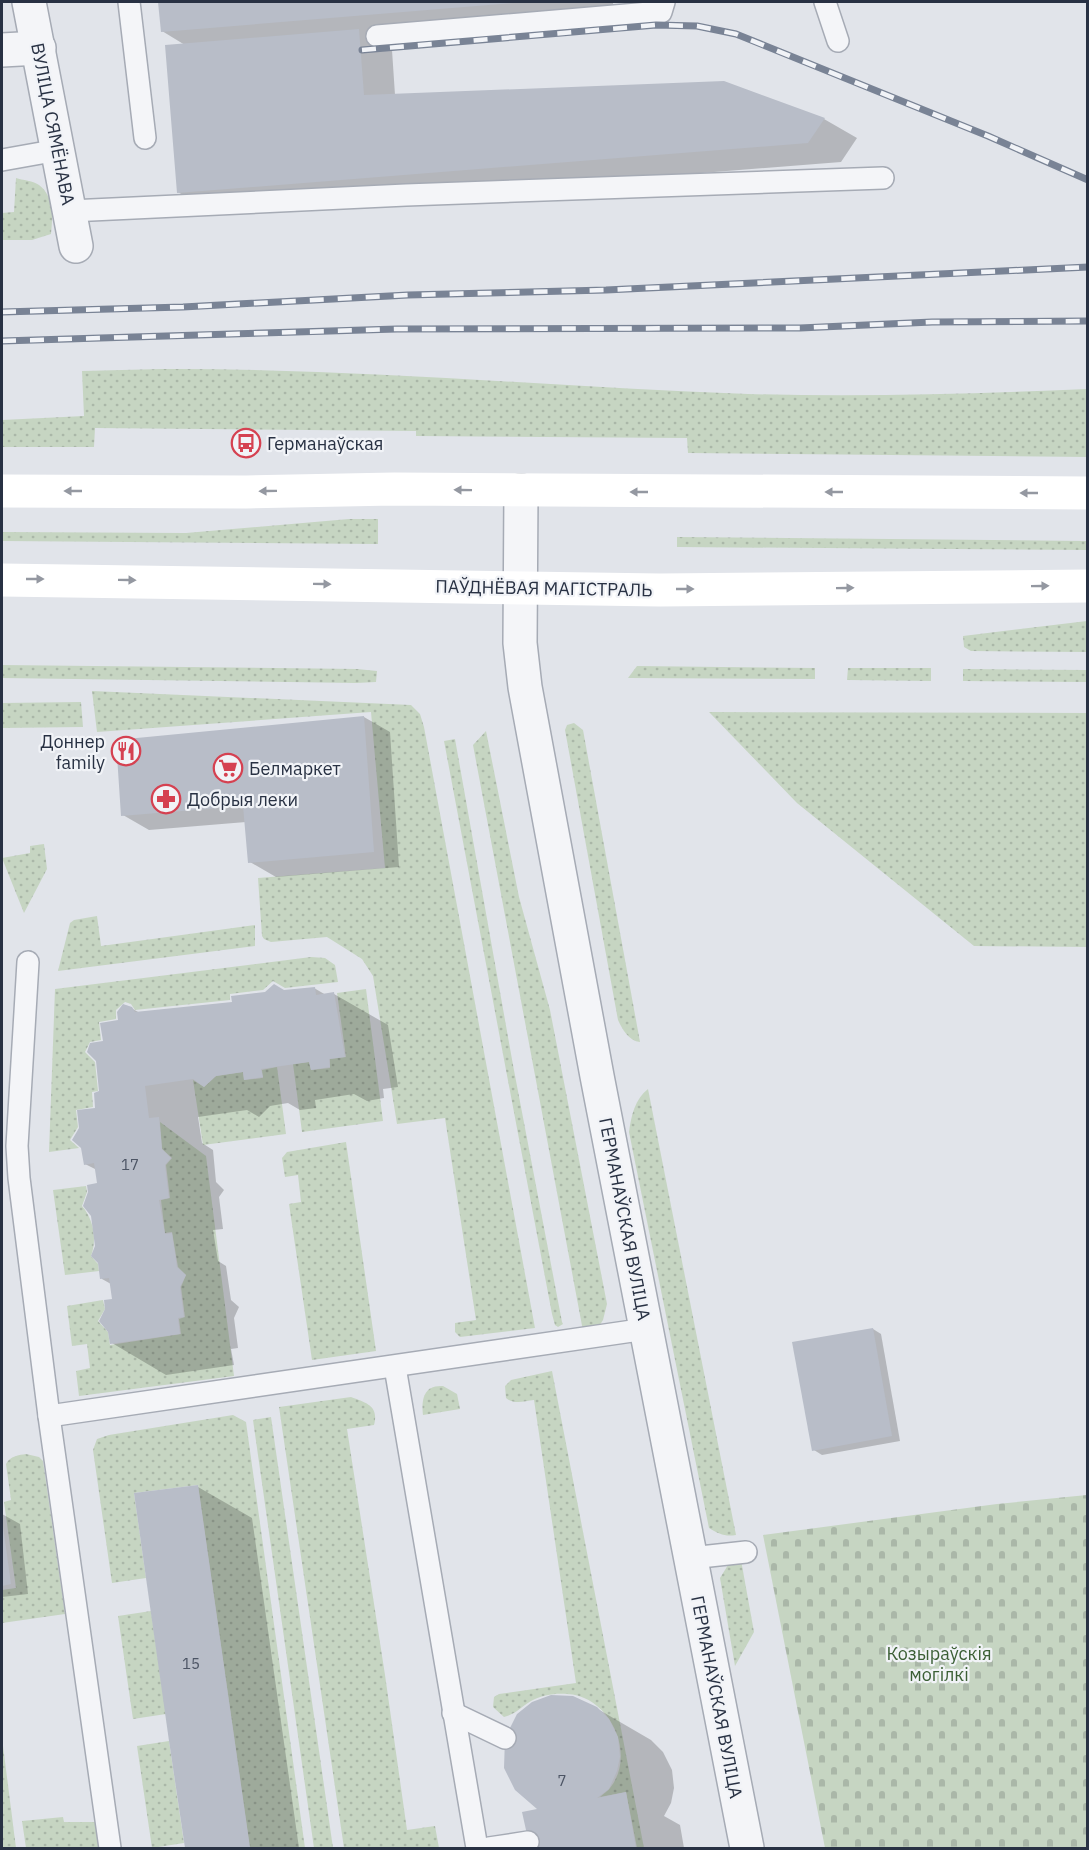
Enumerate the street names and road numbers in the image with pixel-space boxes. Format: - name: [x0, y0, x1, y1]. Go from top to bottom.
- street label: ВУЛІЦА СЯМЁНАВА: [26, 41, 80, 208]
- street label: ПАЎДНЁВАЯ МАГІСТРАЛЬ: [435, 575, 653, 601]
- street label: ГЕРМАНАЎСКАЯ ВУЛІЦА: [594, 1116, 656, 1323]
- street label: ГЕРМАНАЎСКАЯ ВУЛІЦА: [686, 1594, 748, 1801]

